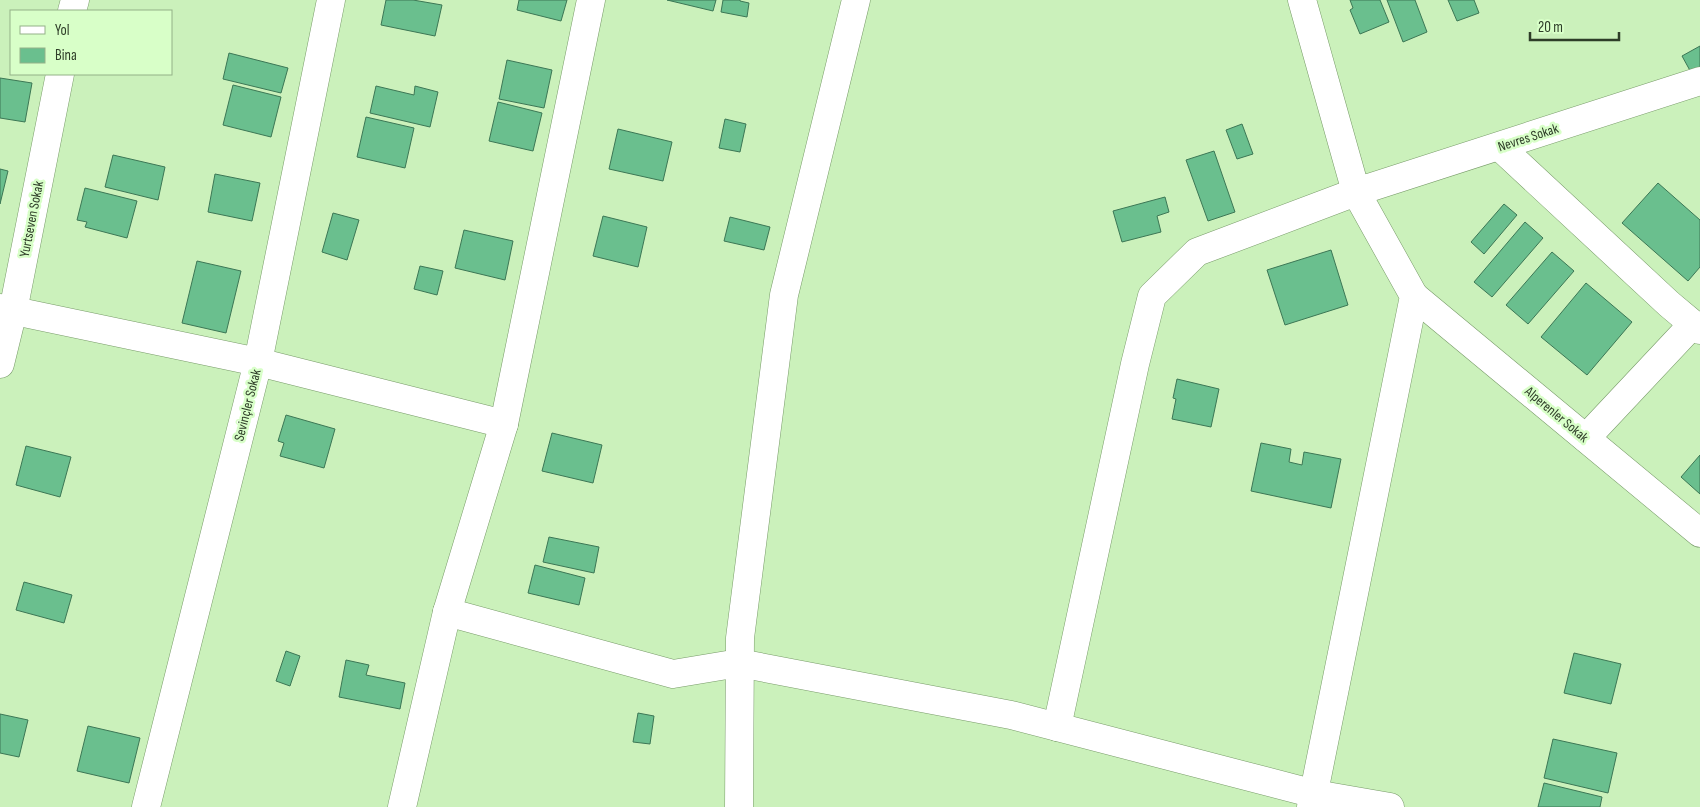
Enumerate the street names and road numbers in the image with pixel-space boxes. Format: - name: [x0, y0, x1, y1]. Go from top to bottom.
- street label: Nevres Sokak: [1496, 120, 1561, 155]
- street label: Yurtseven Sokak: [16, 179, 47, 259]
- street label: Sevinçler Sokak: [230, 367, 265, 443]
- street label: Alperenler Sokak: [1521, 382, 1593, 446]

